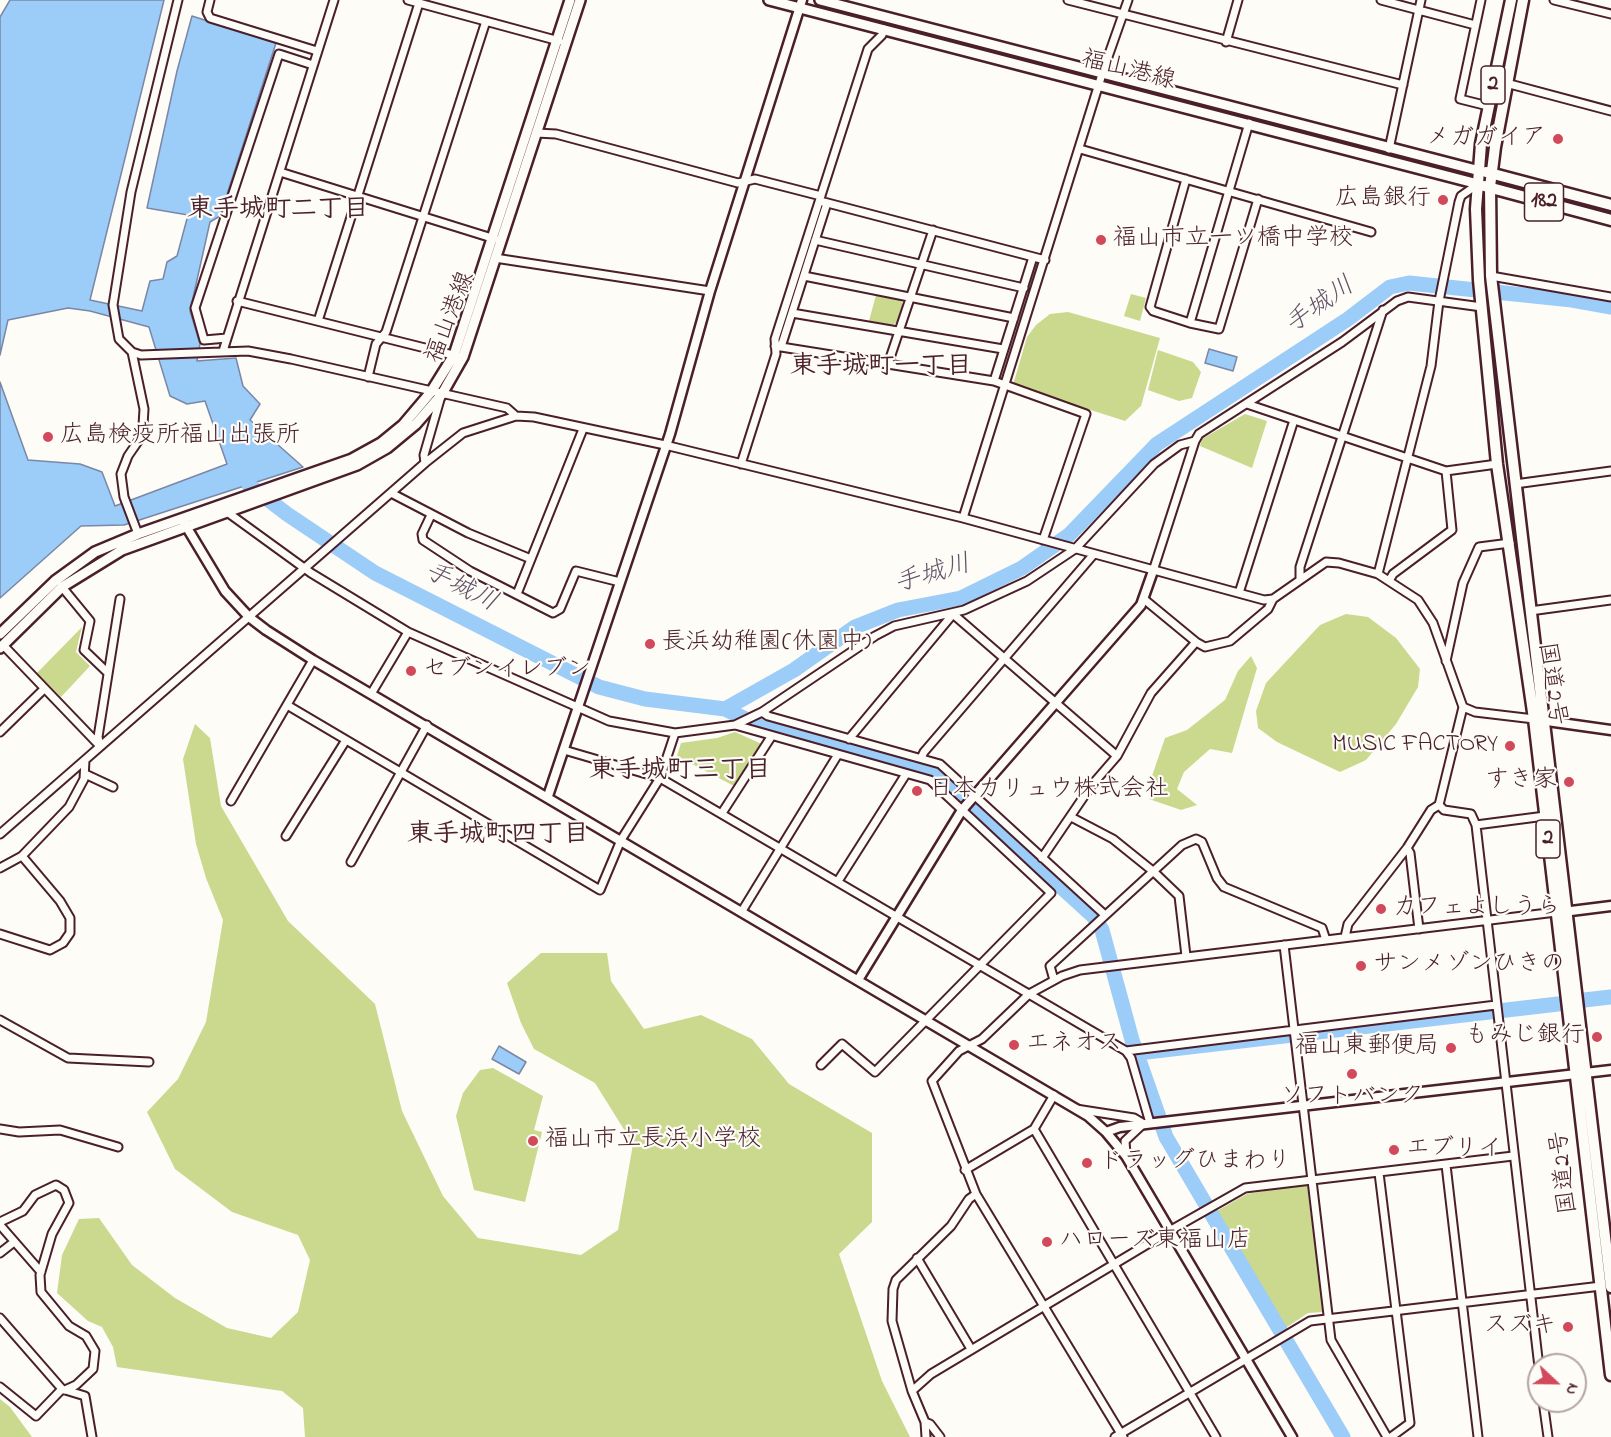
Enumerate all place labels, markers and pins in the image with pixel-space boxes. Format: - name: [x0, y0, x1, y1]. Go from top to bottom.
- place label: メガガイア: [1426, 125, 1546, 153]
- marker: メガガイア: [1551, 132, 1565, 146]
- place label: 広島銀行: [1335, 186, 1431, 214]
- marker: 広島銀行: [1436, 193, 1450, 207]
- place label: 福山市立一ツ橋中学校: [1113, 226, 1353, 254]
- marker: 福山市立一ツ橋中学校: [1094, 233, 1108, 247]
- place label: 広島検疫所福山出張所: [60, 423, 300, 451]
- marker: 広島検疫所福山出張所: [41, 430, 55, 444]
- place label: 長浜幼稚園(休園中): [662, 630, 871, 658]
- marker: 長浜幼稚園(休園中): [643, 637, 657, 651]
- place label: セブンイレブン: [423, 657, 591, 685]
- marker: セブンイレブン: [404, 664, 418, 678]
- place label: MUSIC FACTORY: [1332, 732, 1498, 760]
- marker: MUSIC FACTORY: [1503, 739, 1517, 753]
- place label: すき家: [1485, 768, 1557, 796]
- marker: すき家: [1562, 775, 1576, 789]
- place label: 日本カリュウ株式会社: [929, 777, 1169, 805]
- marker: 日本カリュウ株式会社: [910, 784, 924, 798]
- place label: カフェよしうら: [1393, 895, 1561, 923]
- marker: カフェよしうら: [1374, 902, 1388, 916]
- place label: サンメゾンひきの: [1373, 952, 1565, 980]
- marker: サンメゾンひきの: [1354, 959, 1368, 973]
- place label: もみじ銀行: [1465, 1023, 1585, 1051]
- marker: もみじ銀行: [1590, 1030, 1604, 1044]
- place label: エネオス: [1026, 1031, 1122, 1059]
- place label: 福山東郵便局: [1295, 1034, 1439, 1062]
- marker: エネオス: [1007, 1038, 1021, 1052]
- marker: 福山東郵便局: [1444, 1041, 1458, 1055]
- marker: ソフトバンク: [1345, 1067, 1359, 1081]
- place label: ソフトバンク: [1280, 1084, 1424, 1112]
- place label: 福山市立長浜小学校: [545, 1127, 761, 1155]
- marker: 福山市立長浜小学校: [526, 1134, 540, 1148]
- place label: エブリイ: [1406, 1136, 1502, 1164]
- marker: エブリイ: [1387, 1143, 1401, 1157]
- place label: ドラッグひまわり: [1099, 1149, 1291, 1177]
- marker: ドラッグひまわり: [1080, 1156, 1094, 1170]
- place label: ハローズ東福山店: [1059, 1228, 1251, 1256]
- marker: ハローズ東福山店: [1040, 1235, 1054, 1249]
- place label: スズキ: [1484, 1313, 1556, 1341]
- marker: スズキ: [1561, 1320, 1575, 1334]

